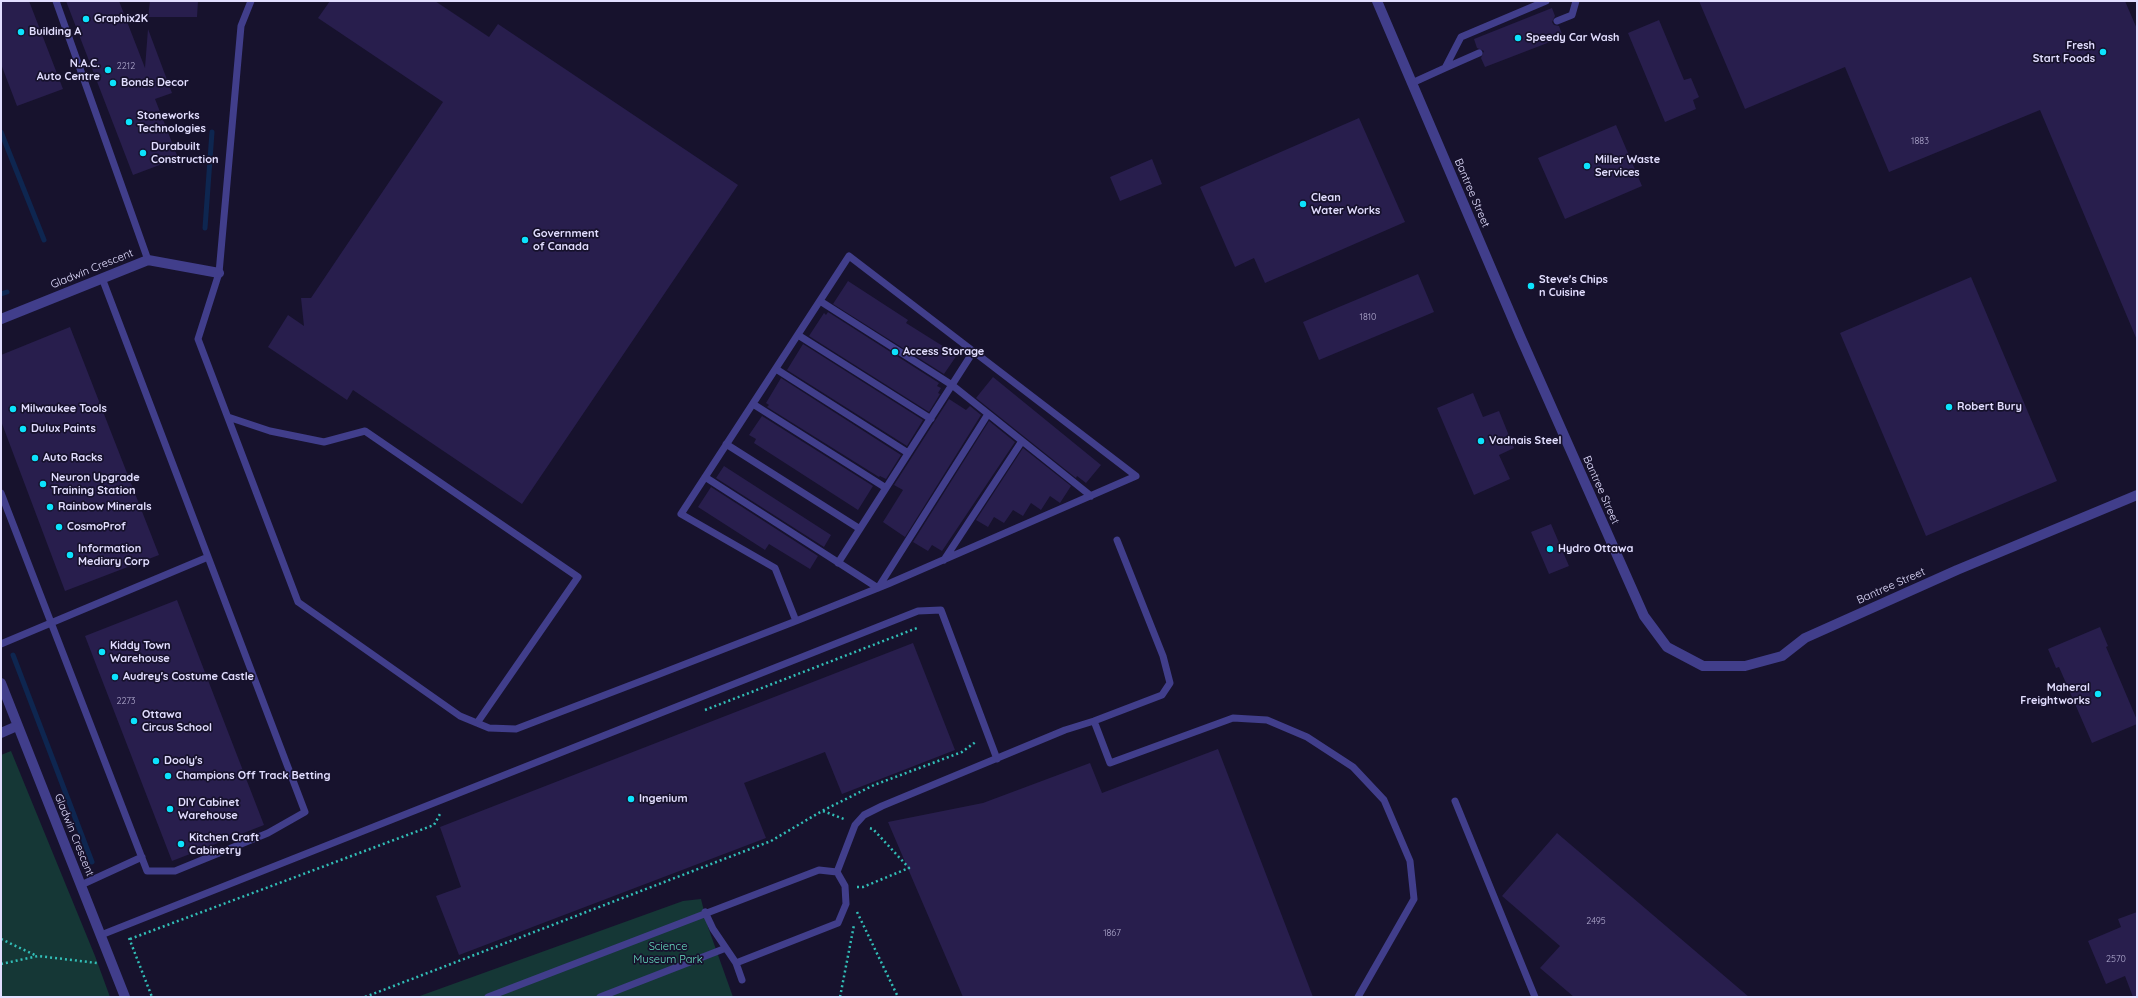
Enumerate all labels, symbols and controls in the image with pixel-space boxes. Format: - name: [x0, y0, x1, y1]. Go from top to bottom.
- place label: Graphix2K: [94, 12, 148, 26]
- marker: Graphix2K: [81, 14, 91, 24]
- place label: Building A: [29, 25, 81, 39]
- marker: Building A: [16, 27, 26, 37]
- place label: Speedy Car Wash: [1526, 31, 1619, 45]
- marker: Speedy Car Wash: [1513, 33, 1523, 43]
- place label: Fresh Start Foods: [2033, 39, 2095, 65]
- marker: Fresh Start Foods: [2098, 47, 2108, 57]
- place label: N.A.C. Auto Centre: [37, 57, 100, 83]
- house number: 2212: [117, 61, 135, 71]
- marker: N.A.C. Auto Centre: [103, 65, 113, 75]
- place label: Bonds Decor: [121, 76, 189, 90]
- marker: Bonds Decor: [108, 78, 118, 88]
- place label: Stoneworks Technologies: [137, 109, 206, 135]
- marker: Stoneworks Technologies: [124, 117, 134, 127]
- house number: 1883: [1911, 136, 1929, 146]
- place label: Durabuilt Construction: [151, 140, 219, 166]
- marker: Durabuilt Construction: [138, 148, 148, 158]
- place label: Miller Waste Services: [1595, 153, 1660, 179]
- street label: Bantree Street: [1452, 157, 1492, 229]
- marker: Miller Waste Services: [1582, 161, 1592, 171]
- place label: Clean Water Works: [1311, 191, 1380, 217]
- marker: Clean Water Works: [1298, 199, 1308, 209]
- place label: Government of Canada: [533, 227, 599, 253]
- marker: Government of Canada: [520, 235, 530, 245]
- street label: Gladwin Crescent: [49, 246, 135, 292]
- place label: Steve's Chips n Cuisine: [1539, 273, 1608, 299]
- marker: Steve's Chips n Cuisine: [1526, 281, 1536, 291]
- house number: 1810: [1360, 312, 1376, 322]
- place label: Access Storage: [903, 345, 984, 359]
- marker: Access Storage: [890, 347, 900, 357]
- place label: Robert Bury: [1957, 400, 2022, 414]
- place label: Milwaukee Tools: [21, 402, 107, 416]
- marker: Robert Bury: [1944, 402, 1954, 412]
- marker: Milwaukee Tools: [8, 404, 18, 414]
- place label: Dulux Paints: [31, 422, 96, 436]
- marker: Dulux Paints: [18, 424, 28, 434]
- place label: Vadnais Steel: [1489, 434, 1562, 448]
- marker: Vadnais Steel: [1476, 436, 1486, 446]
- place label: Auto Racks: [43, 451, 102, 465]
- marker: Auto Racks: [30, 453, 40, 463]
- street label: Bantree Street: [1580, 454, 1622, 526]
- place label: Neuron Upgrade Training Station: [51, 471, 140, 497]
- marker: Neuron Upgrade Training Station: [38, 479, 48, 489]
- place label: Rainbow Minerals: [58, 500, 151, 514]
- marker: Rainbow Minerals: [45, 502, 55, 512]
- place label: CosmoProf: [67, 520, 126, 534]
- marker: CosmoProf: [54, 522, 64, 532]
- place label: Information Mediary Corp: [78, 542, 150, 568]
- place label: Hydro Ottawa: [1558, 542, 1633, 556]
- marker: Hydro Ottawa: [1545, 544, 1555, 554]
- marker: Information Mediary Corp: [65, 550, 75, 560]
- street label: Bantree Street: [1855, 565, 1927, 607]
- place label: Kiddy Town Warehouse: [110, 639, 171, 665]
- marker: Kiddy Town Warehouse: [97, 647, 107, 657]
- place label: Audrey's Costume Castle: [123, 670, 254, 684]
- marker: Audrey's Costume Castle: [110, 672, 120, 682]
- place label: Maheral Freightworks: [2020, 681, 2090, 707]
- marker: Maheral Freightworks: [2093, 689, 2103, 699]
- house number: 2273: [116, 696, 136, 706]
- place label: Ottawa Circus School: [142, 708, 212, 734]
- marker: Ottawa Circus School: [129, 716, 139, 726]
- place label: Dooly's: [164, 754, 203, 768]
- marker: Dooly's: [151, 756, 161, 766]
- place label: Champions Off Track Betting: [176, 769, 330, 783]
- marker: Champions Off Track Betting: [163, 771, 173, 781]
- street label: Gladwin Crescent: [51, 792, 97, 878]
- place label: Ingenium: [639, 792, 688, 806]
- marker: Ingenium: [626, 794, 636, 804]
- place label: DIY Cabinet Warehouse: [178, 796, 239, 822]
- marker: DIY Cabinet Warehouse: [165, 804, 175, 814]
- place label: Kitchen Craft Cabinetry: [189, 831, 259, 857]
- marker: Kitchen Craft Cabinetry: [176, 839, 186, 849]
- house number: 2495: [1586, 916, 1606, 926]
- house number: 1867: [1103, 928, 1121, 938]
- park label: Science Museum Park: [633, 940, 703, 966]
- house number: 2570: [2106, 954, 2126, 964]

